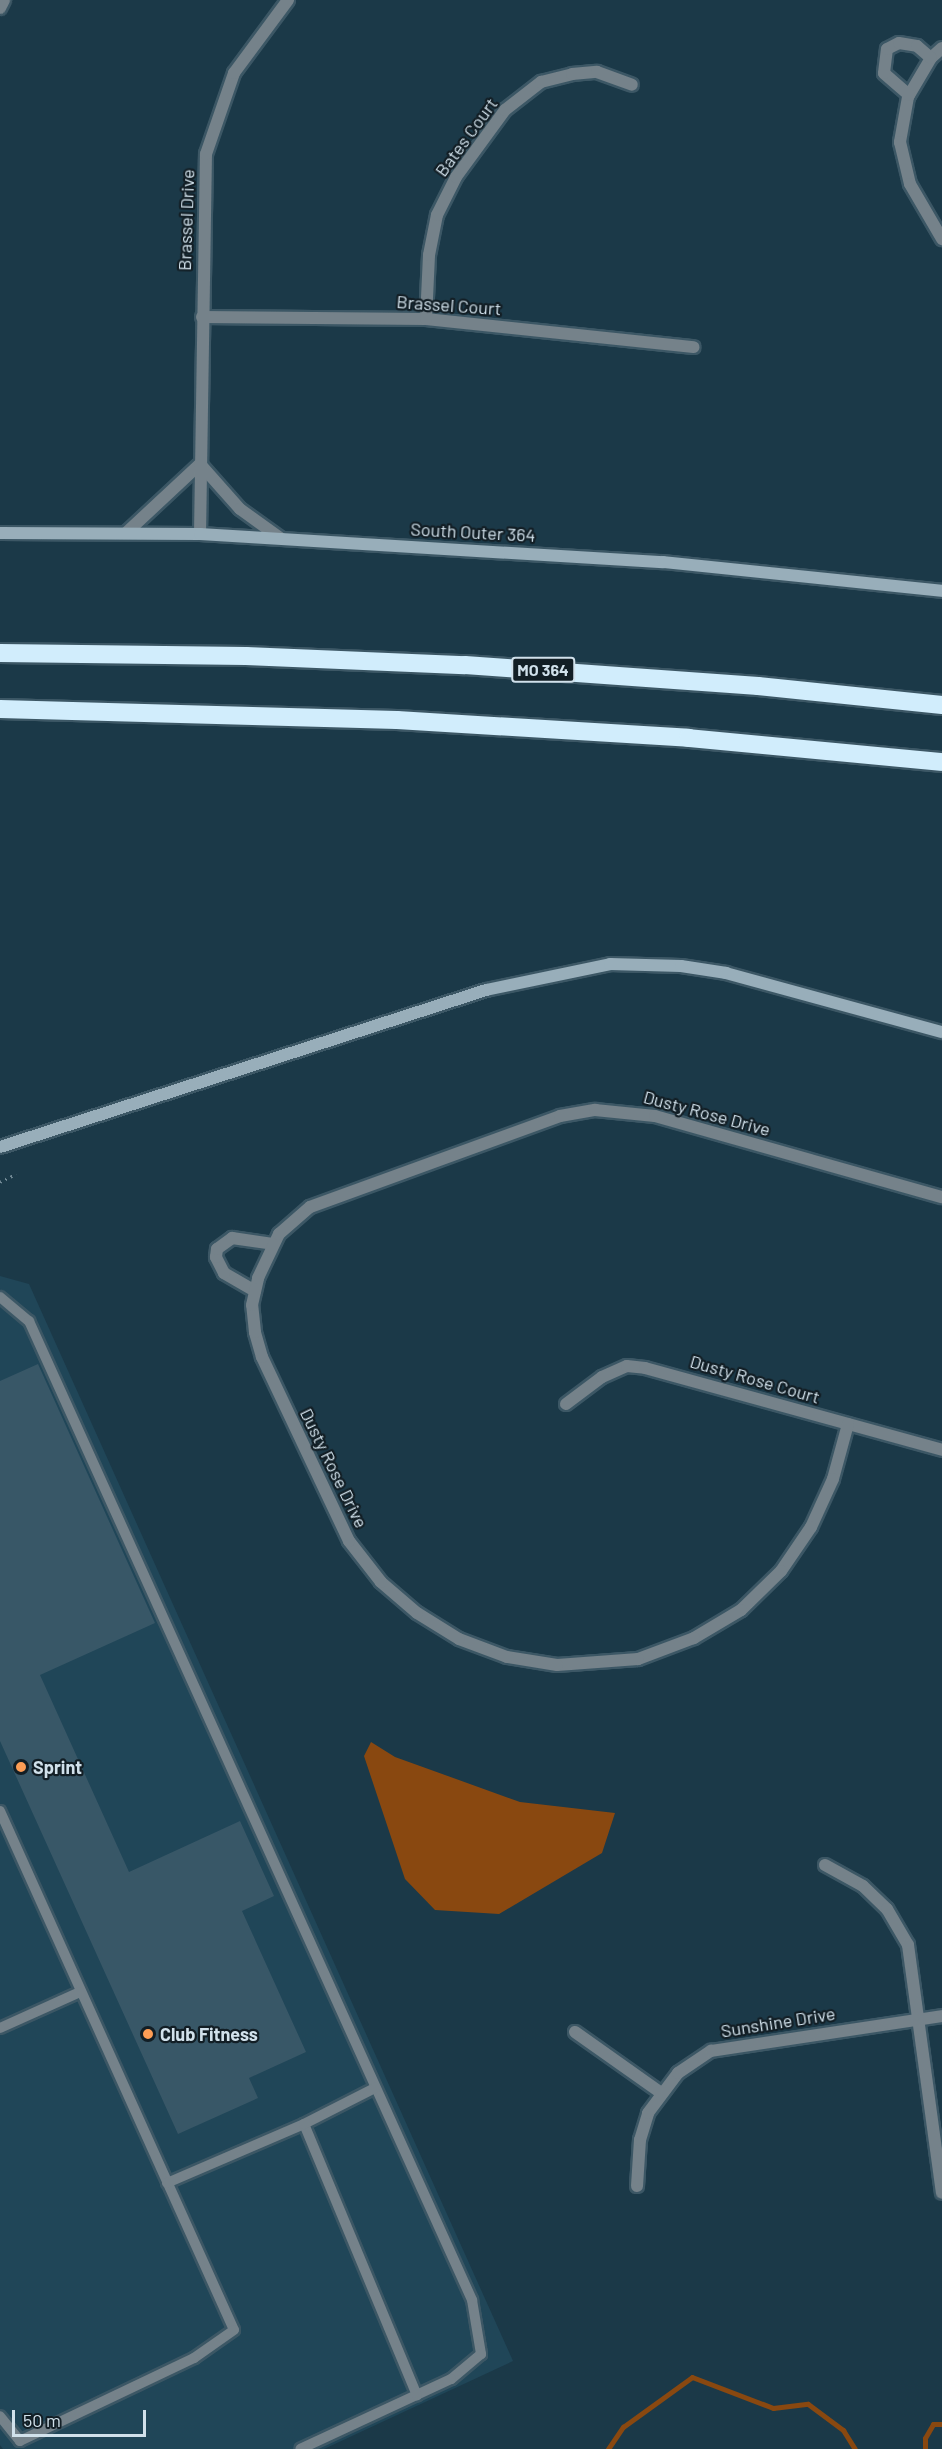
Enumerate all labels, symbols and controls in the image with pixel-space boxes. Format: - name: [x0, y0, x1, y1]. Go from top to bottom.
- street label: Bates Court: [430, 93, 502, 181]
- street label: Brassel Drive: [173, 169, 199, 271]
- street label: Brassel Court: [396, 291, 502, 319]
- street label: South Outer 364: [410, 518, 536, 546]
- road number: MO 364: [510, 657, 576, 683]
- street label: Dusty Rose Drive: [641, 1086, 773, 1140]
- street label: Dusty Rose Court: [688, 1350, 822, 1408]
- street label: Dusty Rose Drive: [296, 1405, 372, 1531]
- place label: Sprint: [33, 1756, 82, 1778]
- marker: Sprint: [14, 1760, 28, 1774]
- street label: Sunshine Drive: [719, 2002, 837, 2042]
- place label: Club Fitness: [160, 2023, 258, 2045]
- marker: Club Fitness: [141, 2027, 155, 2041]
- scale bar: [15, 2398, 148, 2436]
- text: 50 m: [23, 2409, 61, 2431]

